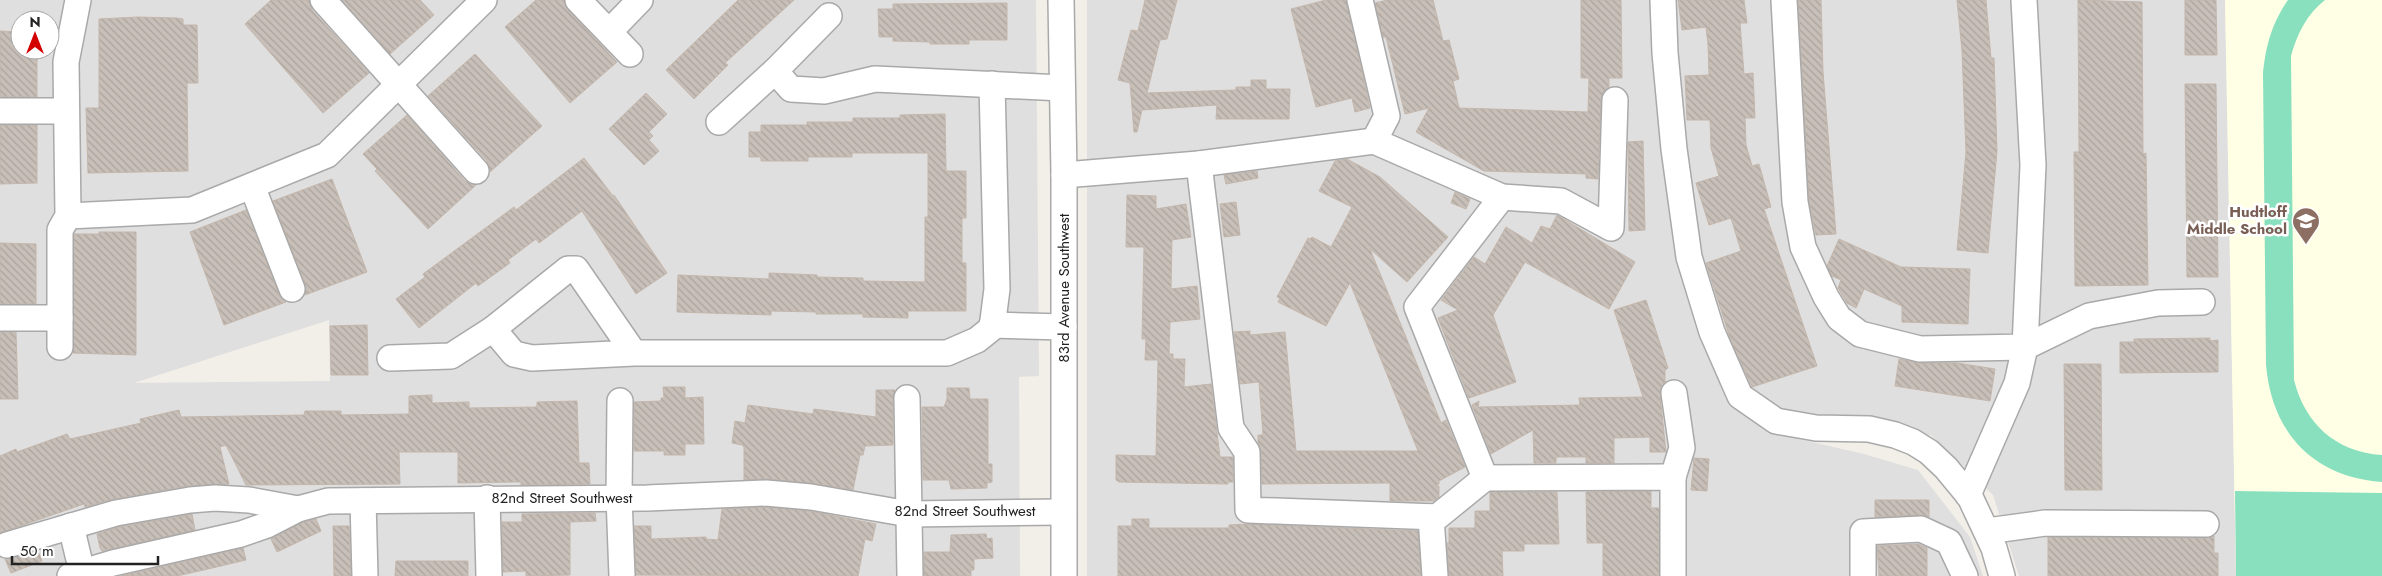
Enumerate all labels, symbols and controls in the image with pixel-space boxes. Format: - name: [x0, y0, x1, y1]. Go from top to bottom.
- north arrow: [10, 10, 60, 60]
- text: N: [29, 12, 41, 32]
- place label: Hudtloff Middle School: [2187, 201, 2288, 240]
- school or university icon: Hudtloff Middle School: [2291, 206, 2321, 245]
- street label: 83rd Avenue Southwest: [1053, 213, 1075, 362]
- street label: 82nd Street Southwest: [492, 487, 633, 509]
- street label: 82nd Street Southwest: [895, 500, 1036, 522]
- scale bar: [12, 534, 159, 566]
- text: 50 m: [20, 540, 54, 562]

